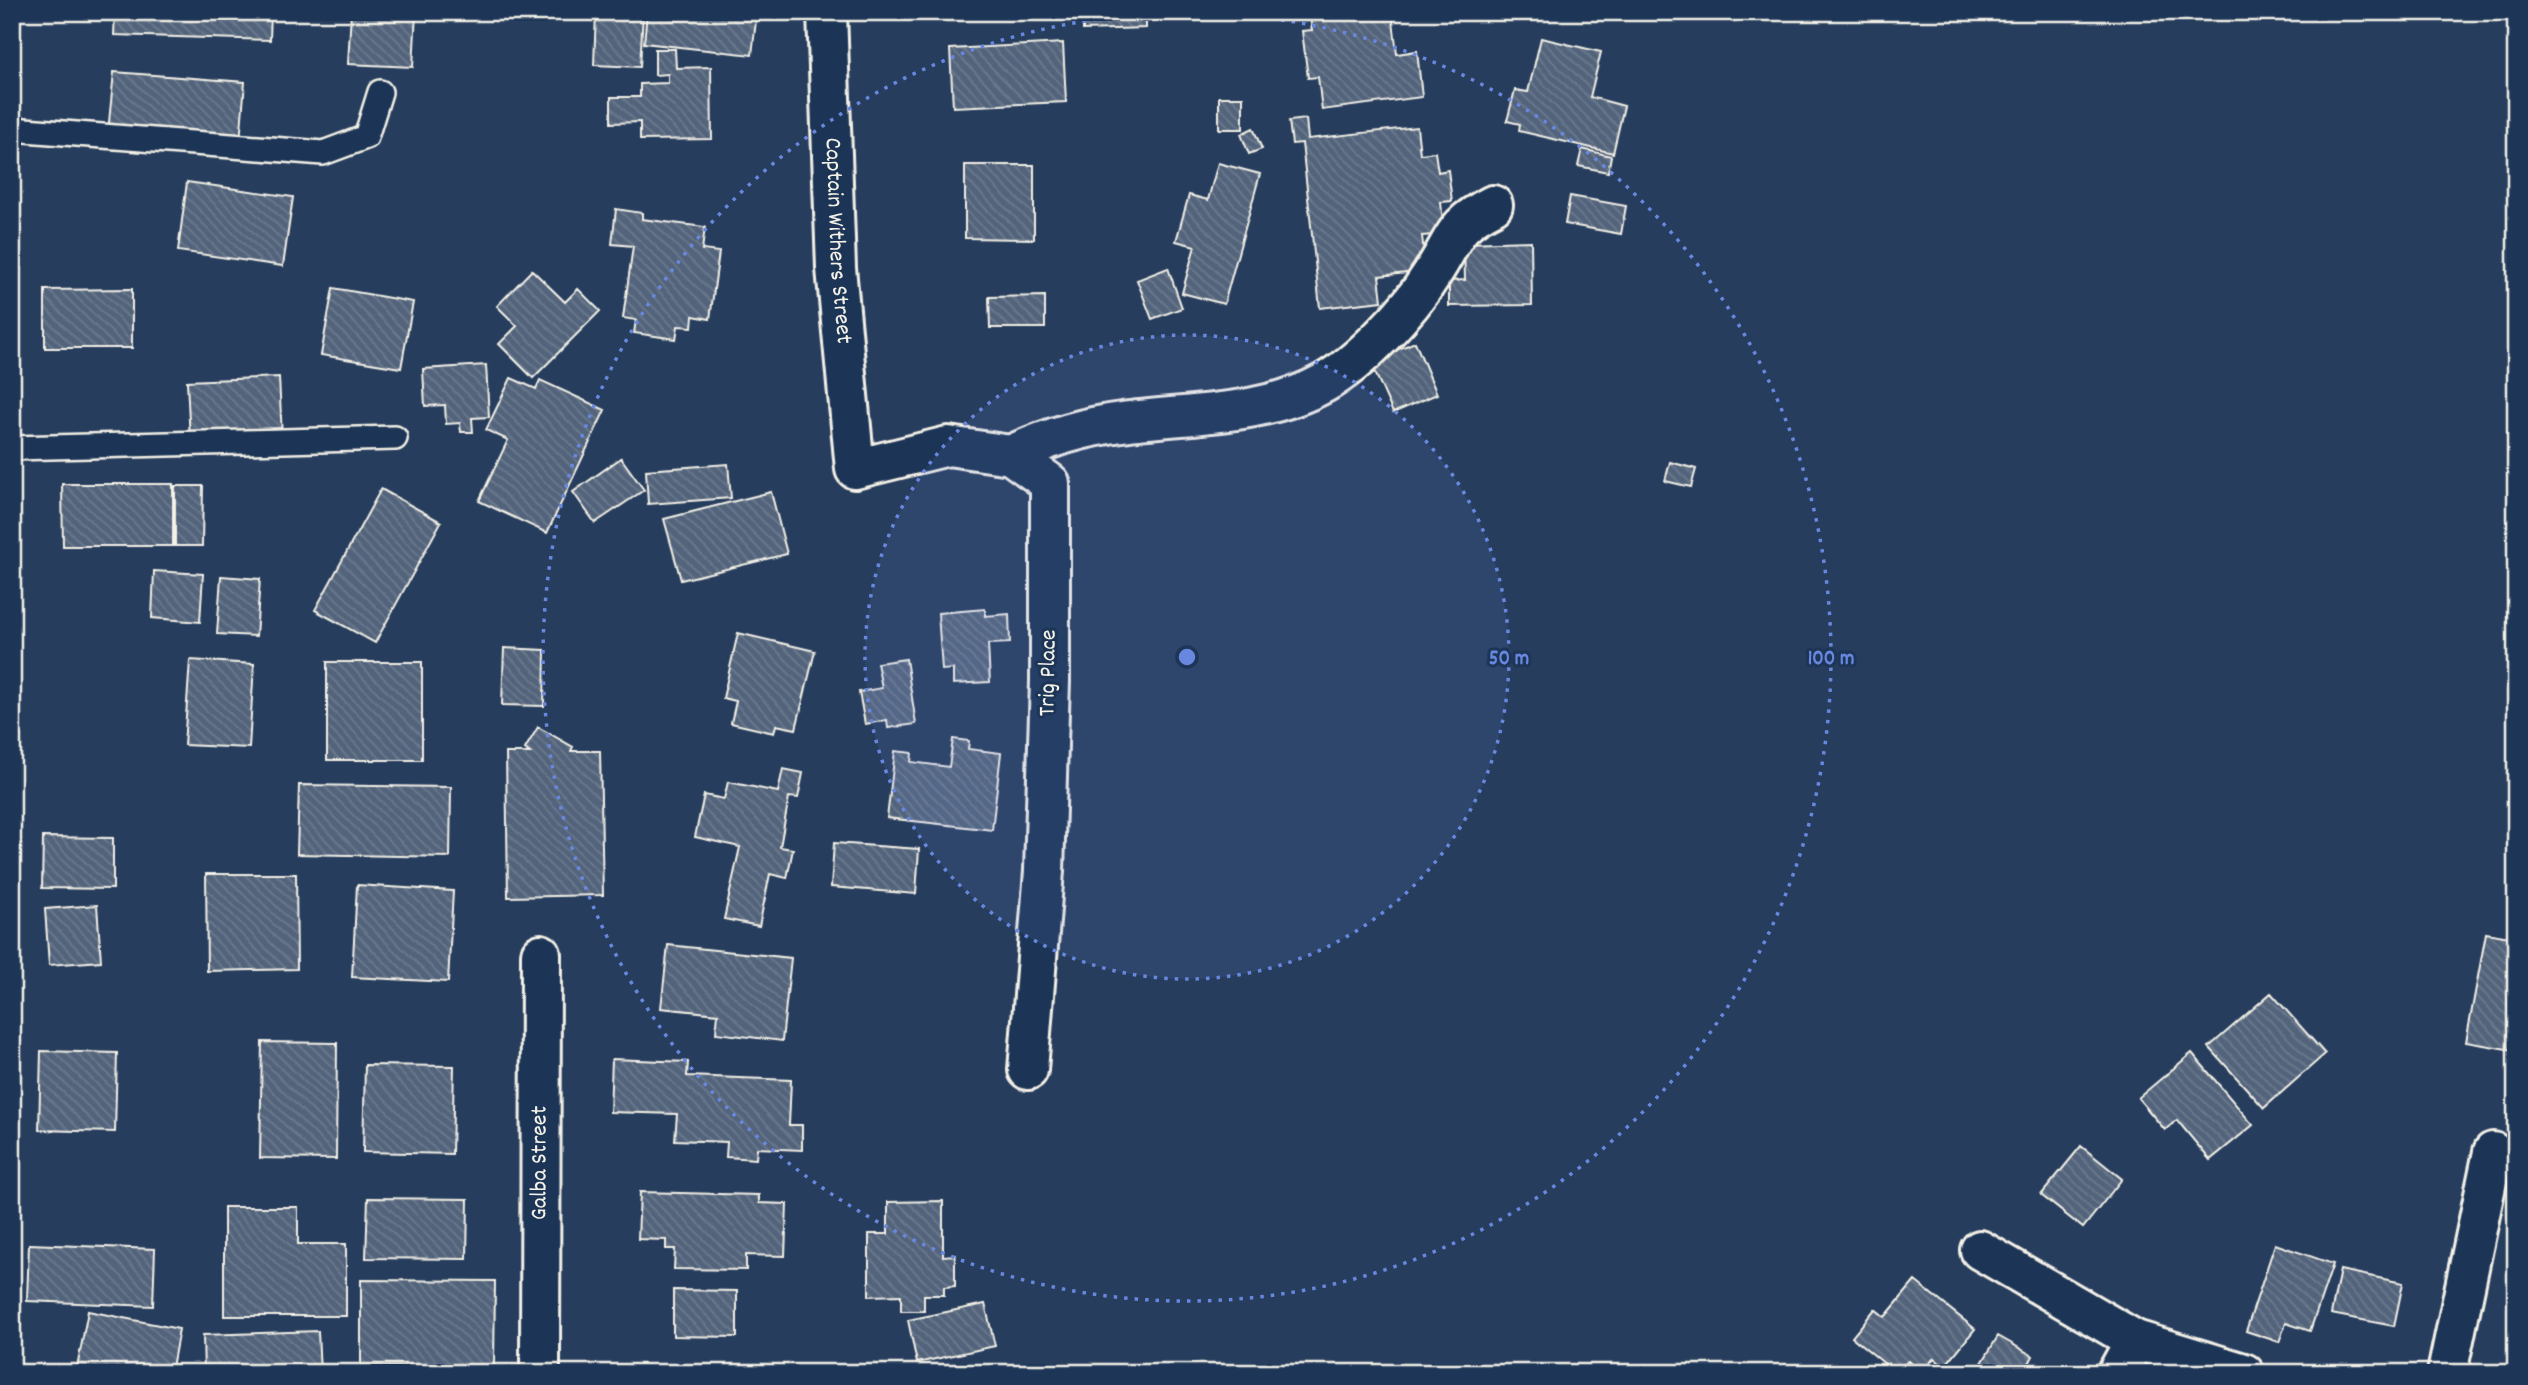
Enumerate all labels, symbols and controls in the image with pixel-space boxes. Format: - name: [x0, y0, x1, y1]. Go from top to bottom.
- street label: Captain Withers Street: [814, 137, 860, 346]
- street label: Trig Place: [1031, 629, 1067, 717]
- centre of rings: [1175, 645, 1199, 669]
- text: 50 m: [1489, 645, 1529, 675]
- text: 100 m: [1808, 645, 1854, 675]
- street label: Galba Street: [523, 1106, 558, 1220]

